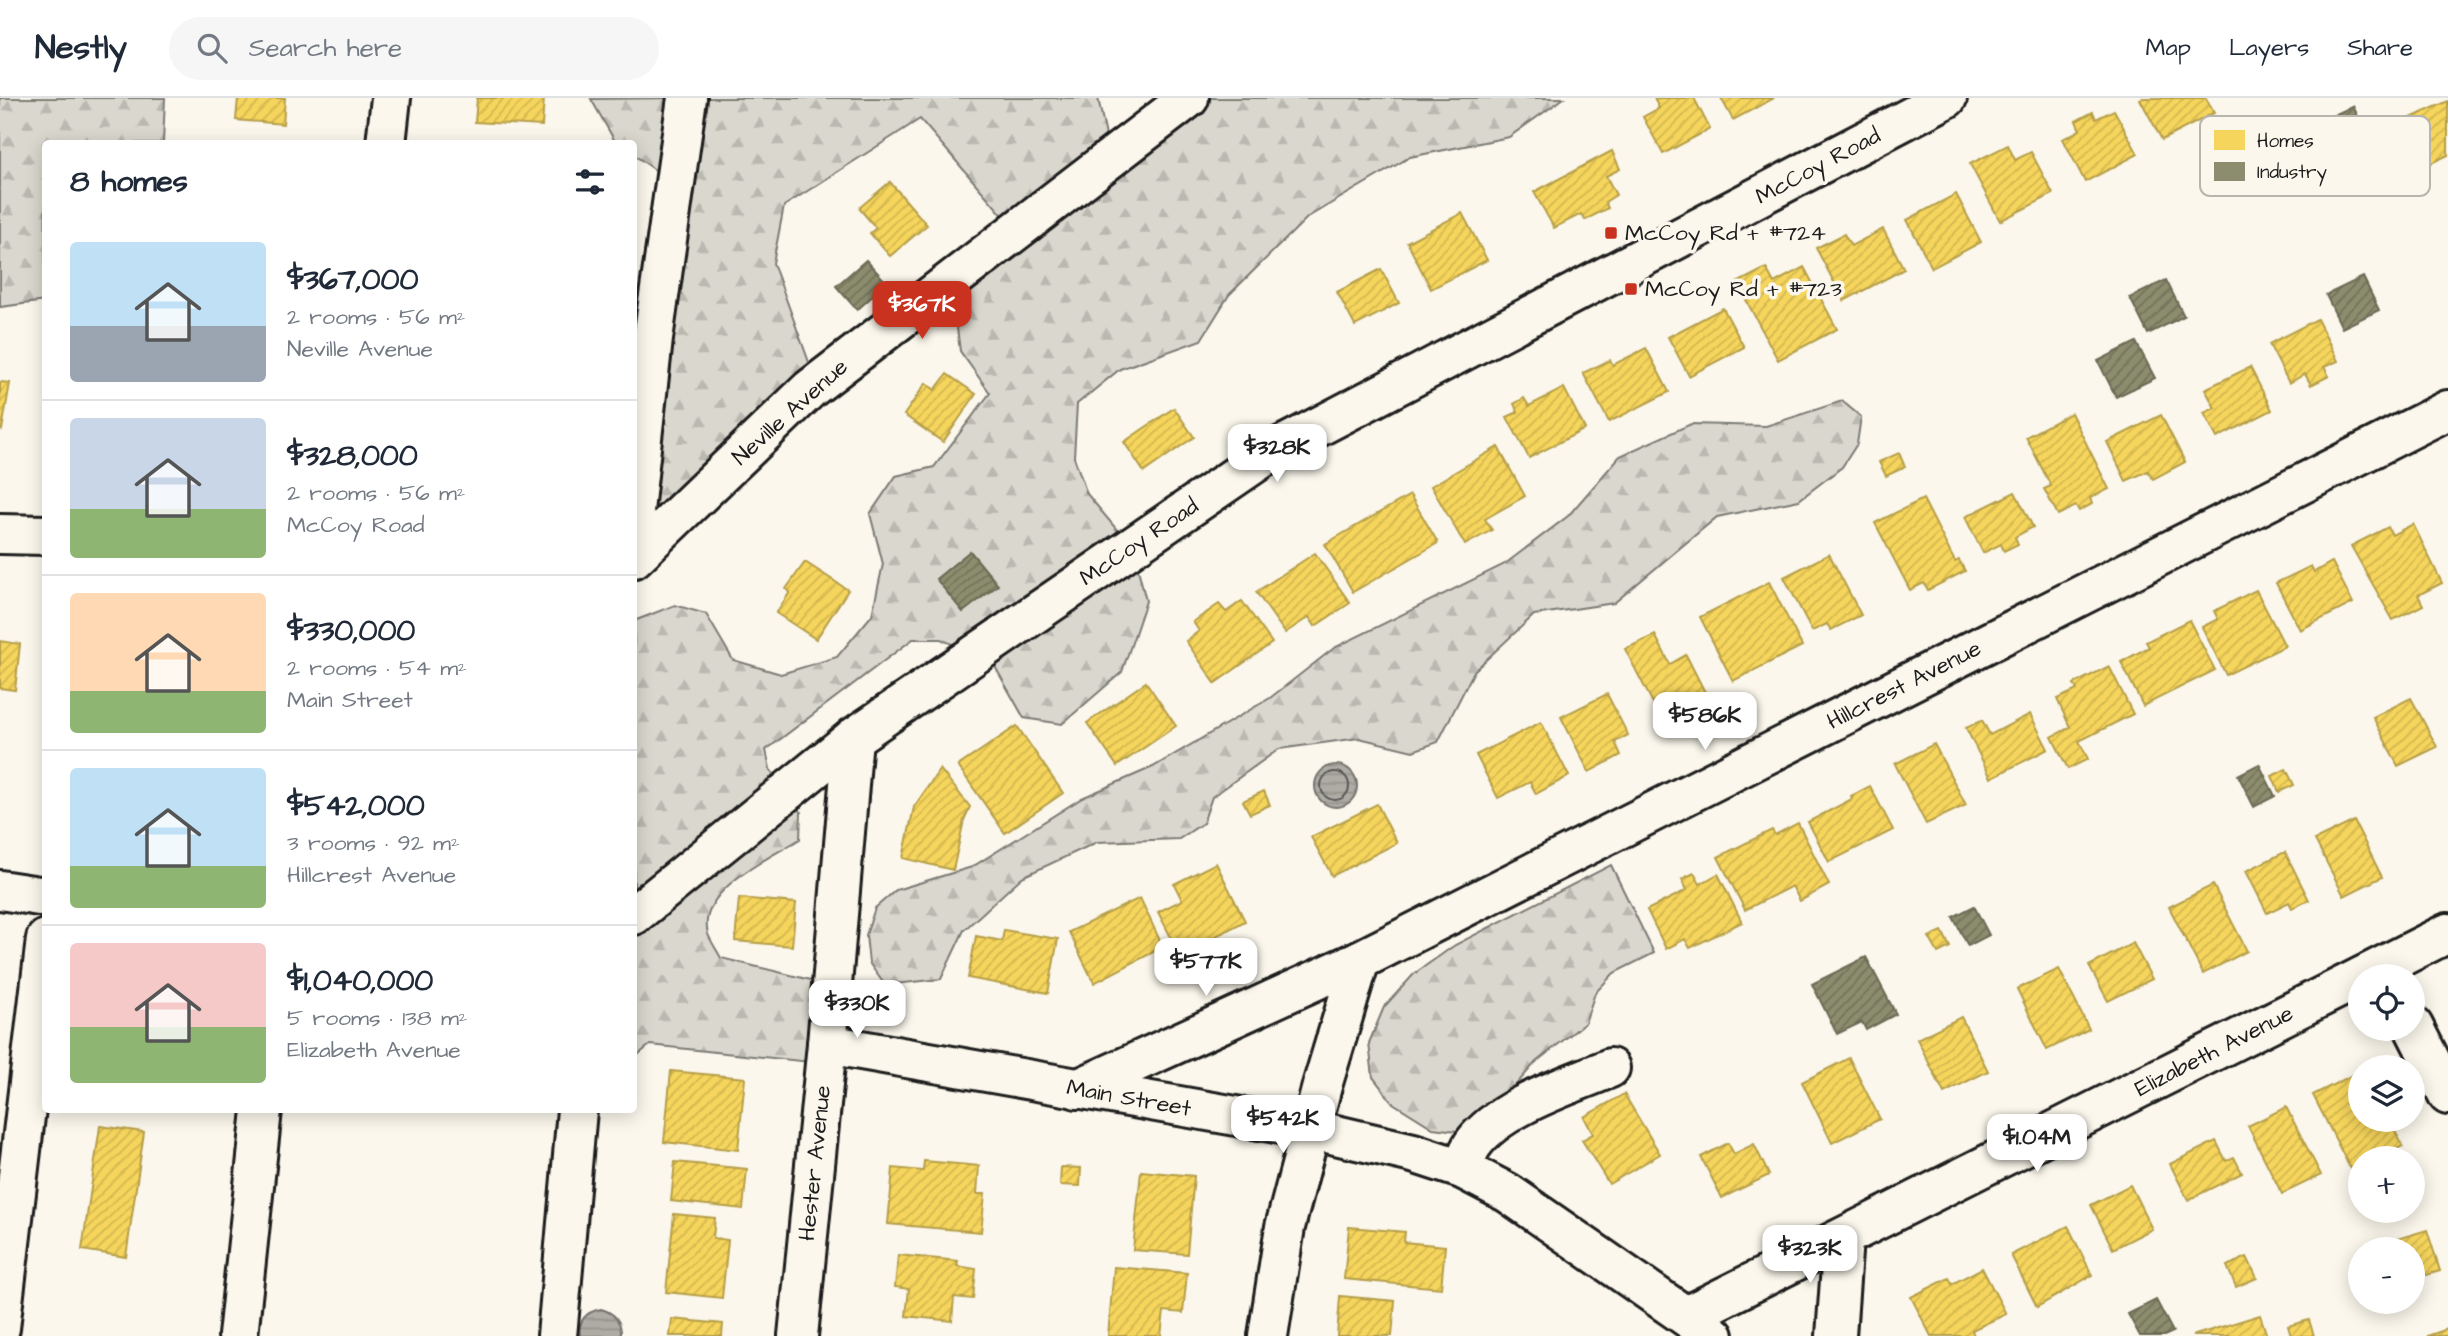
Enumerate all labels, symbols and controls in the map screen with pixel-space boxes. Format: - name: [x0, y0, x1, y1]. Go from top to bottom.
- search box: [169, 17, 659, 80]
- text: Nestly: [35, 25, 127, 71]
- icon: search: [193, 29, 231, 67]
- text: Search here: [249, 30, 402, 66]
- text: Map: [2146, 31, 2191, 65]
- text: Layers: [2229, 31, 2309, 65]
- text: Share: [2347, 31, 2413, 65]
- legend: [2200, 116, 2430, 196]
- street label: McCoy Road: [1750, 120, 1887, 213]
- text: Homes: [2257, 128, 2314, 155]
- text: Industry: [2257, 159, 2327, 187]
- text: 8 homes: [70, 161, 188, 203]
- icon: filters: [571, 163, 609, 201]
- place label: McCoy Rd + #724: [1625, 217, 1826, 250]
- marker: McCoy Rd + #724: [1603, 225, 1619, 241]
- text: $367,000: [287, 259, 418, 301]
- icon: home: [126, 270, 210, 354]
- place label: McCoy Rd + #723: [1645, 273, 1842, 306]
- marker: McCoy Rd + #723: [1623, 281, 1639, 297]
- pin: $367K: [873, 282, 971, 341]
- text: $367K: [888, 288, 956, 320]
- text: 2 rooms · 56 m²: [287, 301, 465, 333]
- text: Neville Avenue: [287, 333, 433, 365]
- street label: Neville Avenue: [725, 351, 855, 473]
- pin: $328K: [1228, 424, 1326, 484]
- text: $328K: [1244, 431, 1310, 463]
- text: $328,000: [287, 435, 418, 477]
- icon: home: [126, 446, 210, 530]
- text: 2 rooms · 56 m²: [287, 477, 465, 509]
- street label: McCoy Road: [1073, 490, 1206, 595]
- text: McCoy Road: [287, 509, 424, 541]
- text: $330,000: [287, 610, 415, 652]
- icon: home: [126, 621, 210, 705]
- street label: Hillcrest Avenue: [1821, 632, 1987, 738]
- text: 2 rooms · 54 m²: [287, 652, 467, 684]
- text: Main Street: [287, 684, 413, 716]
- pin: $586K: [1656, 692, 1754, 752]
- text: $586K: [1669, 699, 1741, 731]
- text: $542,000: [287, 785, 425, 827]
- icon: home: [126, 796, 210, 880]
- text: 3 rooms · 92 m²: [287, 827, 460, 859]
- text: Hillcrest Avenue: [287, 859, 456, 891]
- pin: $577K: [1157, 939, 1255, 998]
- text: $577K: [1170, 945, 1242, 977]
- text: $1,040,000: [287, 960, 433, 1002]
- map controls: [2348, 964, 2425, 1314]
- button: locate: [2348, 964, 2425, 1041]
- icon: home: [126, 971, 210, 1055]
- pin: $330K: [808, 981, 906, 1040]
- text: $330K: [825, 987, 889, 1019]
- street label: Elizabeth Avenue: [2129, 997, 2299, 1105]
- text: 5 rooms · 138 m²: [287, 1002, 467, 1034]
- text: Elizabeth Avenue: [287, 1034, 461, 1066]
- button: layers: [2348, 1055, 2425, 1132]
- street label: Main Street: [1064, 1071, 1194, 1125]
- street label: Hester Avenue: [791, 1084, 839, 1242]
- pin: $542K: [1234, 1096, 1332, 1155]
- text: $542K: [1247, 1102, 1319, 1134]
- pin: $1.04M: [1980, 1114, 2094, 1174]
- text: $1.04M: [2003, 1121, 2071, 1153]
- button: +: [2348, 1146, 2425, 1223]
- pin: $323K: [1761, 1226, 1859, 1285]
- text: $323K: [1778, 1232, 1842, 1264]
- button: −: [2348, 1237, 2425, 1314]

